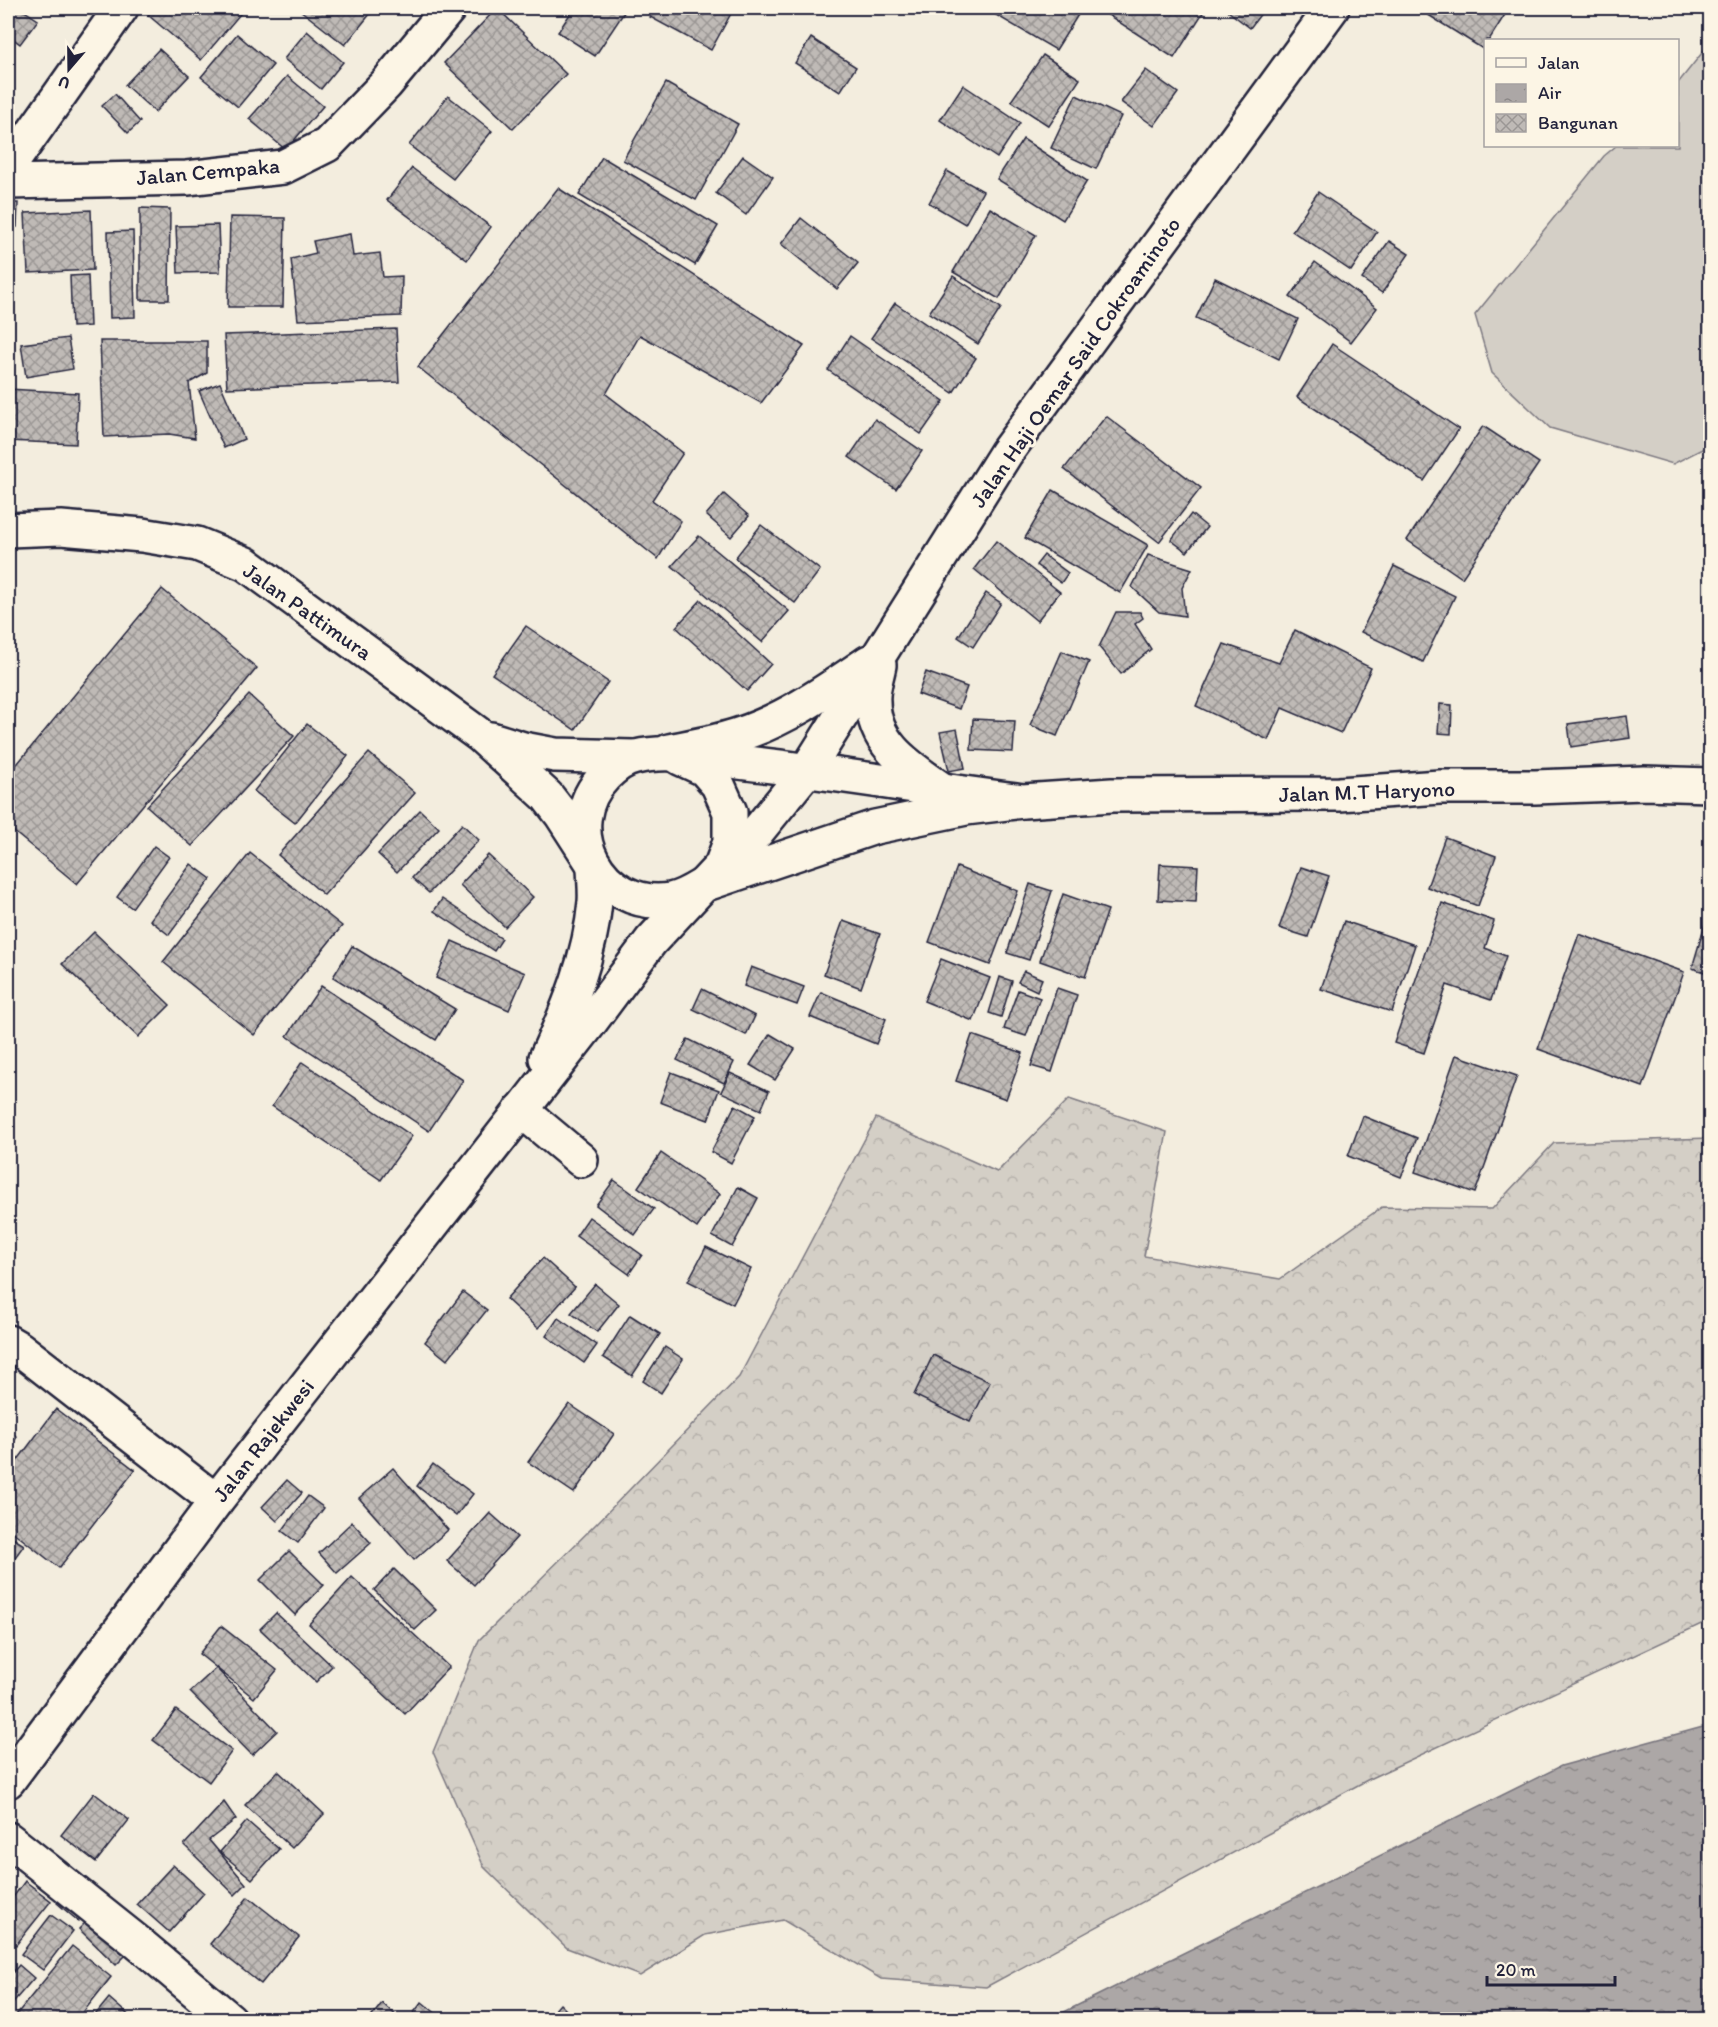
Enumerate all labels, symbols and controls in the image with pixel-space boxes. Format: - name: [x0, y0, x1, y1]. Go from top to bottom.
- north arrow: [39, 39, 99, 99]
- legend: [1484, 39, 1679, 147]
- text: Jalan: [1538, 52, 1580, 74]
- text: U: [56, 72, 72, 93]
- text: Air: [1538, 82, 1562, 104]
- text: Bangunan: [1538, 112, 1618, 134]
- street label: Jalan Cempaka: [135, 152, 281, 191]
- street label: Jalan Haji Oemar Said Cokroaminoto: [964, 212, 1186, 513]
- street label: Jalan Pattimura: [238, 557, 378, 666]
- street label: Jalan M.T Haryono: [1278, 775, 1456, 808]
- street label: Jalan Rajekwesi: [207, 1373, 320, 1507]
- scale bar: [1487, 1949, 1614, 1987]
- text: 20 m: [1496, 1959, 1536, 1981]

